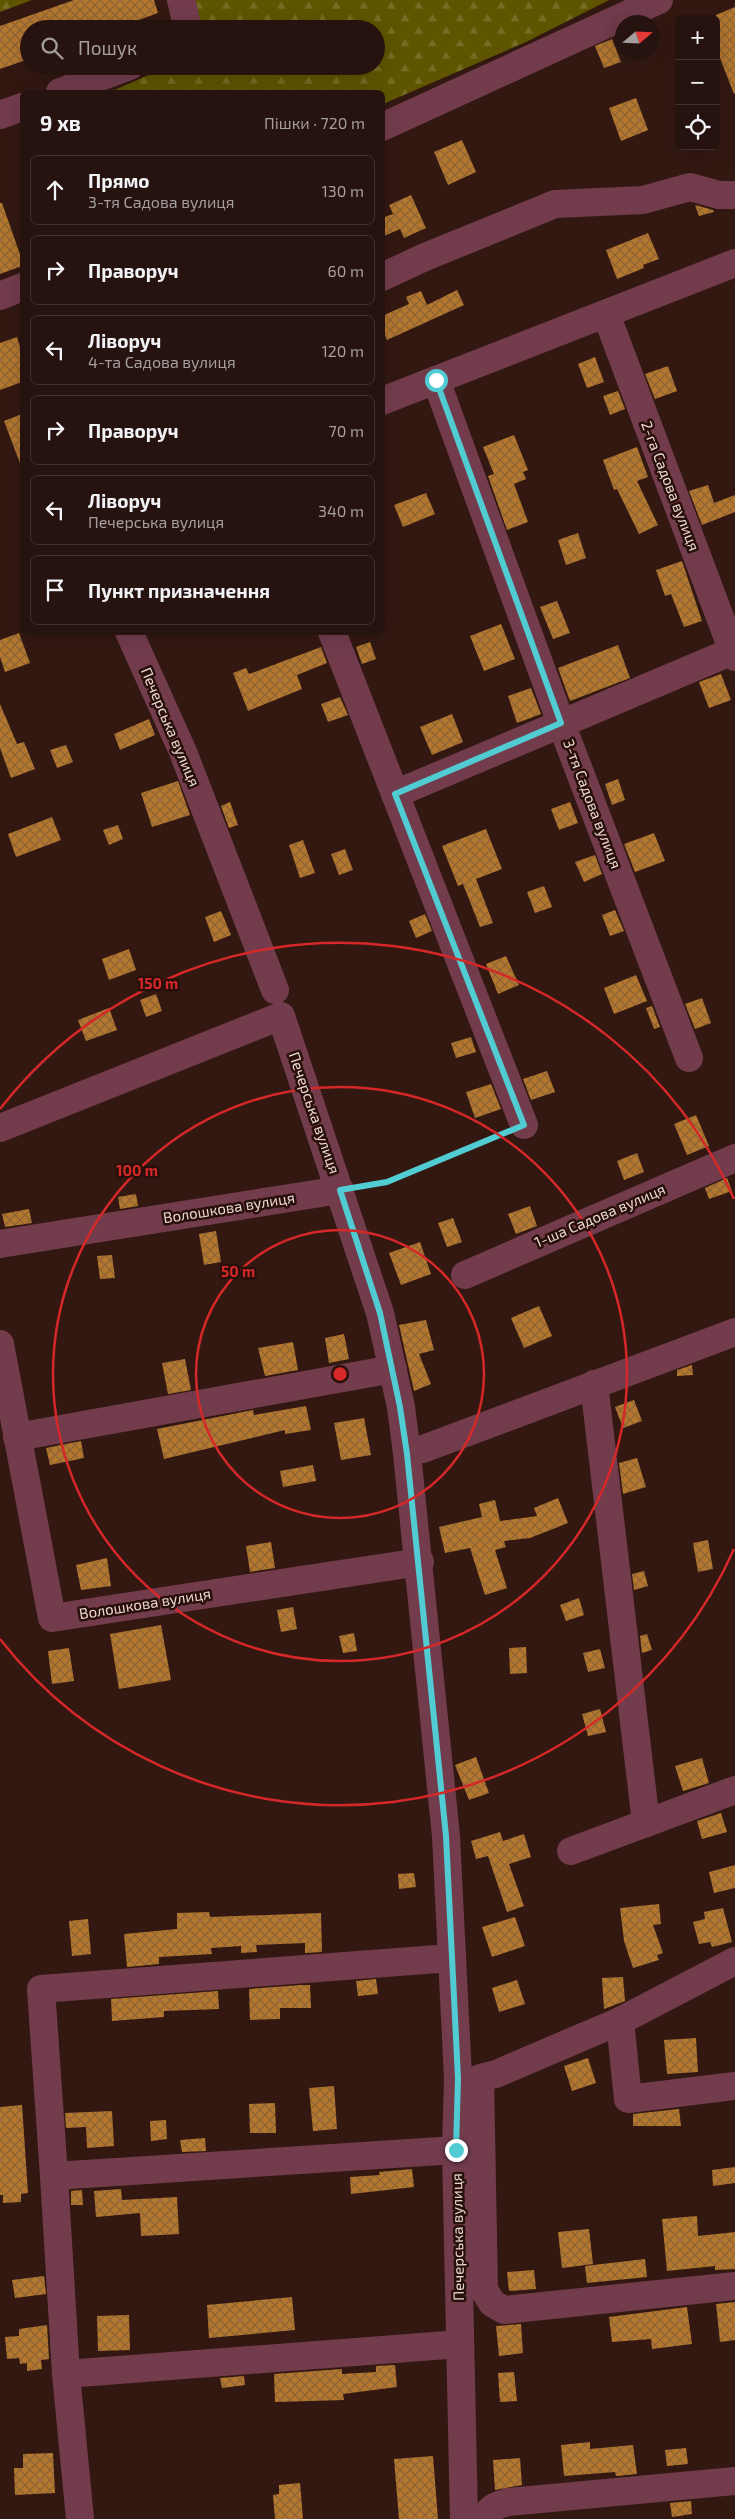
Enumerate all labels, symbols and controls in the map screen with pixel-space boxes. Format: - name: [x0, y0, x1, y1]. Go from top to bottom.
- north arrow: [615, 15, 660, 60]
- map controls: [675, 15, 720, 150]
- button: +: [675, 15, 720, 60]
- search box: [20, 20, 385, 75]
- icon: search: [38, 34, 66, 62]
- text: Пошук: [78, 36, 137, 59]
- button: −: [675, 60, 720, 105]
- button: locate: [675, 105, 720, 150]
- text: 9 хв: [40, 110, 81, 135]
- text: Пішки · 720 m: [264, 113, 365, 132]
- text: Прямо: [88, 169, 150, 192]
- icon: ahead: [41, 176, 69, 204]
- text: 130 m: [322, 181, 364, 200]
- text: 3-тя Садова вулиця: [88, 192, 235, 211]
- icon: right: [41, 256, 69, 284]
- text: Праворуч: [88, 259, 179, 282]
- text: 60 m: [328, 261, 364, 280]
- text: Ліворуч: [88, 329, 161, 352]
- icon: left: [41, 336, 69, 364]
- text: 120 m: [321, 341, 364, 360]
- text: 4-та Садова вулиця: [88, 352, 236, 371]
- route start: [425, 369, 448, 392]
- icon: right: [41, 416, 69, 444]
- street label: 2-га Садова вулиця: [637, 418, 704, 554]
- text: Праворуч: [88, 419, 179, 442]
- text: 70 m: [329, 421, 364, 440]
- text: Ліворуч: [88, 489, 161, 512]
- icon: left: [41, 496, 69, 524]
- text: 340 m: [318, 501, 364, 520]
- text: Печерська вулиця: [88, 512, 224, 531]
- icon: arrive: [41, 576, 69, 604]
- text: Пункт призначення: [88, 579, 270, 602]
- street label: Печерська вулиця: [137, 664, 204, 789]
- street label: 3-тя Садова вулиця: [559, 736, 626, 871]
- text: 150 m: [138, 974, 178, 992]
- street label: Печерська вулиця: [285, 1049, 344, 1176]
- text: 100 m: [116, 1161, 158, 1179]
- street label: 1-ша Садова вулиця: [531, 1179, 668, 1252]
- street label: Волошкова вулиця: [162, 1188, 296, 1227]
- text: 50 m: [221, 1262, 255, 1280]
- centre of rings: [331, 1365, 349, 1383]
- street label: Волошкова вулиця: [78, 1584, 212, 1623]
- route end: [445, 2139, 468, 2162]
- street label: Печерська вулиця: [447, 2173, 468, 2301]

